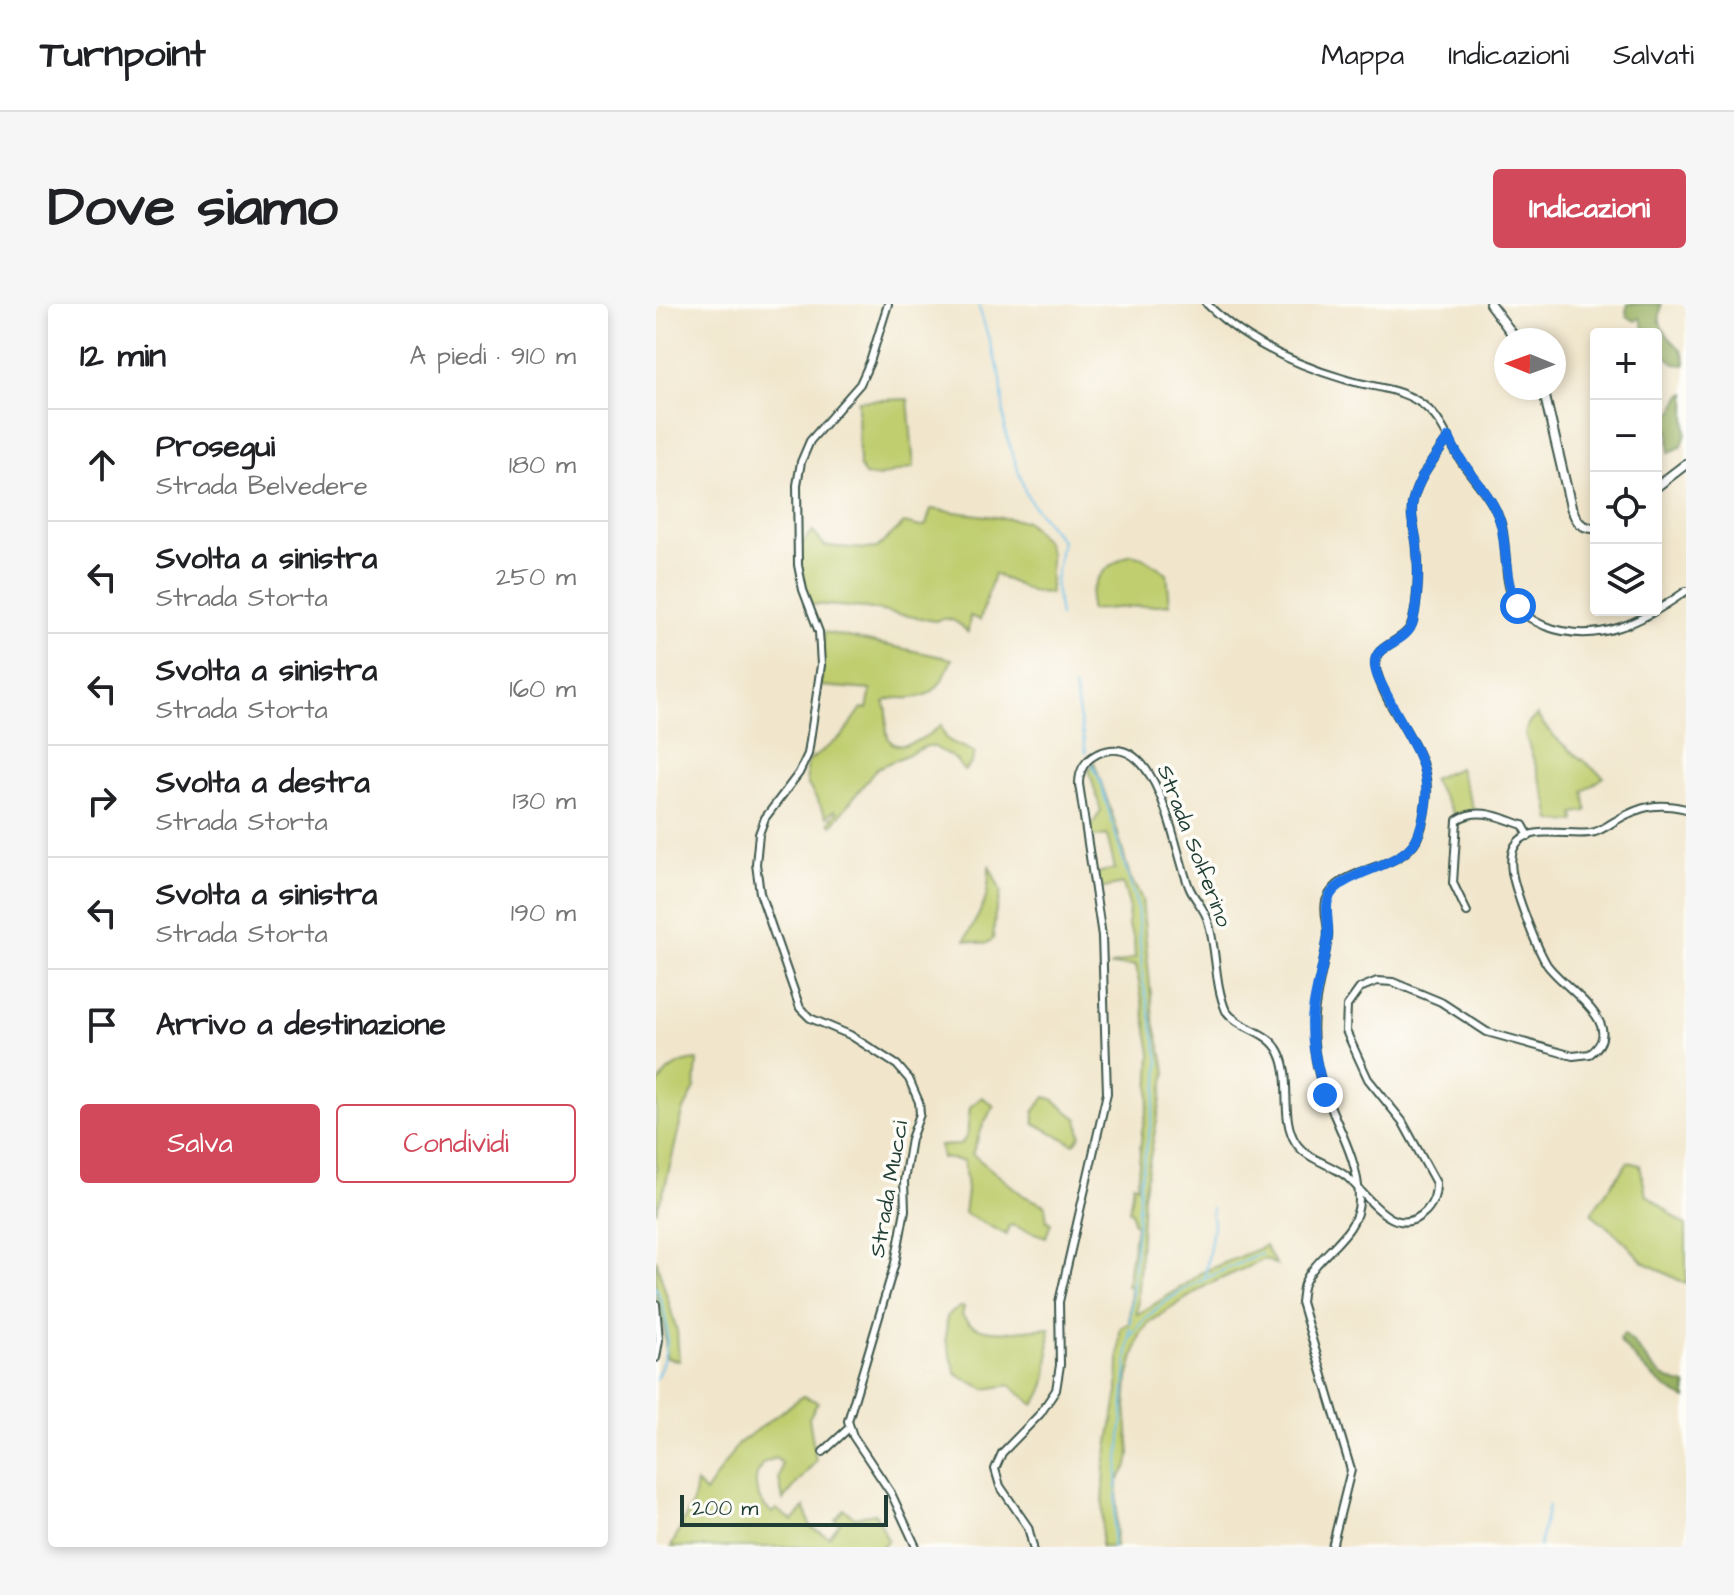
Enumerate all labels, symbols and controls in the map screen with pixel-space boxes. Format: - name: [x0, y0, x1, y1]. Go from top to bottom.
- text: Turnpoint: [40, 29, 206, 81]
- text: Mappa: [1321, 36, 1404, 75]
- text: Indicazioni: [1448, 36, 1569, 75]
- text: Salvati: [1613, 36, 1694, 75]
- text: Dove siamo: [48, 169, 338, 247]
- button: Indicazioni: [1493, 169, 1686, 248]
- north arrow: [1494, 328, 1566, 400]
- map controls: [1590, 328, 1662, 616]
- button: +: [1590, 328, 1662, 400]
- text: 12 min: [80, 332, 166, 380]
- text: A piedi · 910 m: [410, 338, 576, 374]
- button: −: [1590, 400, 1662, 472]
- text: Prosegui: [156, 426, 275, 468]
- icon: ahead: [80, 443, 124, 487]
- text: 180 m: [509, 447, 576, 483]
- text: Strada Belvedere: [156, 468, 368, 504]
- button: locate: [1590, 472, 1662, 544]
- text: Svolta a sinistra: [156, 538, 377, 580]
- button: layers: [1590, 544, 1662, 616]
- icon: left: [80, 555, 124, 599]
- text: 250 m: [496, 559, 576, 595]
- text: Strada Storta: [156, 580, 328, 616]
- route start: [1500, 588, 1536, 624]
- text: Svolta a sinistra: [156, 650, 377, 692]
- icon: left: [80, 667, 124, 711]
- text: 160 m: [509, 671, 576, 707]
- text: Strada Storta: [156, 692, 328, 728]
- street label: Strada Solferino: [1149, 760, 1239, 932]
- text: Svolta a destra: [156, 762, 370, 804]
- icon: right: [80, 779, 124, 823]
- text: 130 m: [512, 783, 576, 819]
- text: Strada Storta: [156, 804, 328, 840]
- text: Svolta a sinistra: [156, 874, 377, 916]
- icon: left: [80, 891, 124, 935]
- text: 190 m: [511, 895, 576, 931]
- text: Strada Storta: [156, 916, 328, 952]
- icon: arrive: [80, 1003, 124, 1047]
- text: Arrivo a destinazione: [156, 1004, 446, 1046]
- route end: [1307, 1077, 1343, 1113]
- button: Salva: [80, 1104, 320, 1183]
- button: Condividi: [336, 1104, 576, 1183]
- street label: Strada Mucci: [862, 1118, 916, 1260]
- scale bar: [680, 1491, 888, 1527]
- text: 200 m: [692, 1493, 758, 1524]

